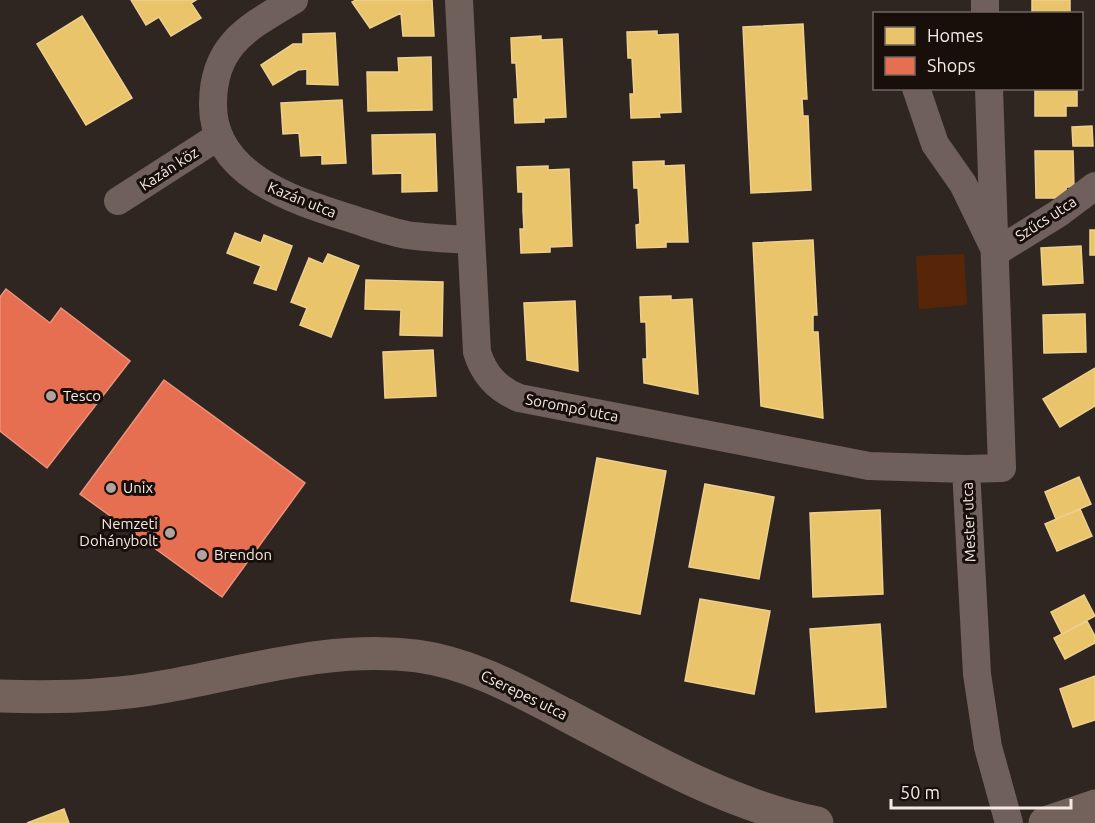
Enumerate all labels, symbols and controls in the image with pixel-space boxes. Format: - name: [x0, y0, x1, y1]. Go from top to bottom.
- legend: [873, 12, 1083, 90]
- text: Homes: [927, 25, 984, 45]
- text: Shops: [927, 55, 976, 75]
- street label: Kazán köz: [136, 143, 201, 194]
- street label: Kazán utca: [265, 178, 339, 221]
- street label: Szűcs utca: [1012, 193, 1079, 245]
- place label: Tesco: [63, 387, 101, 404]
- marker: Tesco: [44, 389, 58, 403]
- street label: Sorompó utca: [524, 390, 620, 425]
- place label: Unix: [123, 479, 153, 496]
- marker: Unix: [104, 481, 118, 495]
- street label: Mester utca: [959, 482, 978, 562]
- place label: Nemzeti Dohánybolt: [79, 515, 158, 549]
- marker: Nemzeti Dohánybolt: [163, 526, 177, 540]
- place label: Brendon: [214, 546, 272, 563]
- marker: Brendon: [195, 548, 209, 562]
- street label: Cserepes utca: [478, 666, 570, 723]
- scale bar: [891, 772, 1071, 810]
- text: 50 m: [900, 782, 940, 802]

